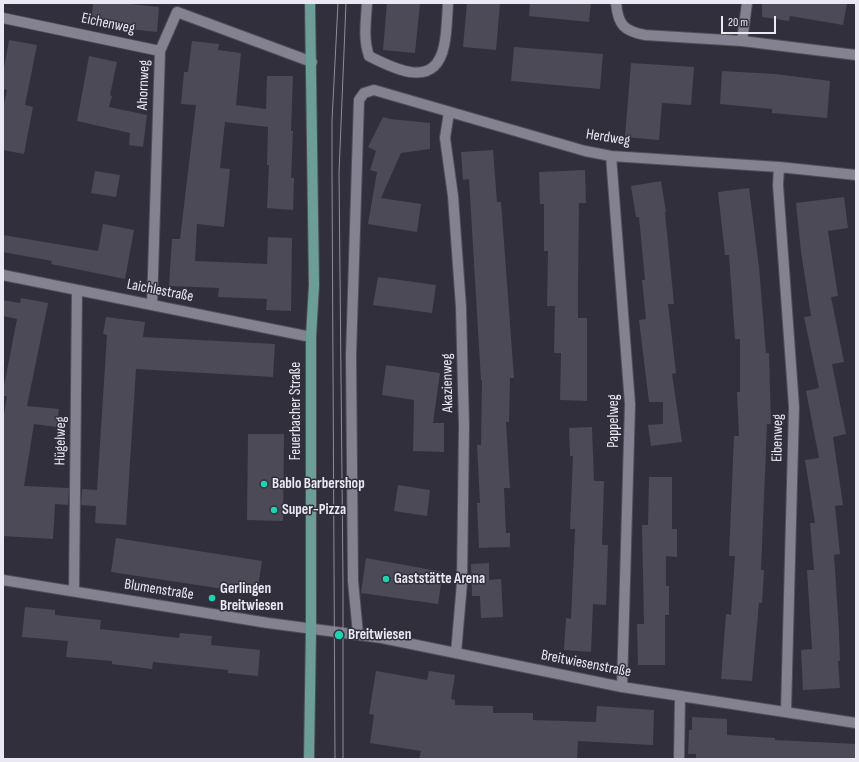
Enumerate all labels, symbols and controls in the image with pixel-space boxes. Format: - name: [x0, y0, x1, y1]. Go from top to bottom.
- scale bar: [723, 8, 778, 34]
- street label: Eichenweg: [80, 10, 136, 38]
- text: 20 m: [728, 15, 748, 30]
- street label: Ahornweg: [134, 60, 154, 110]
- street label: Herdweg: [585, 126, 631, 150]
- street label: Laichlestraße: [125, 276, 195, 306]
- street label: Akazienweg: [438, 353, 458, 413]
- street label: Feuerbacher Straße: [287, 362, 305, 460]
- street label: Pappelweg: [605, 394, 623, 448]
- street label: Eibenweg: [769, 414, 787, 462]
- street label: Hügelweg: [52, 416, 70, 466]
- place label: Bablo Barbershop: [272, 475, 365, 493]
- marker: Bablo Barbershop: [259, 479, 269, 489]
- place label: Super-Pizza: [282, 501, 346, 519]
- marker: Super-Pizza: [269, 505, 279, 515]
- place label: Gaststätte Arena: [394, 570, 485, 588]
- marker: Gaststätte Arena: [381, 574, 391, 584]
- street label: Blumenstraße: [123, 576, 195, 604]
- place label: Gerlingen Breitwiesen: [220, 580, 283, 615]
- marker: Gerlingen Breitwiesen: [207, 593, 217, 603]
- place label: Breitwiesen: [348, 626, 411, 644]
- marker: Breitwiesen: [333, 629, 345, 641]
- street label: Breitwiesenstraße: [539, 646, 633, 682]

